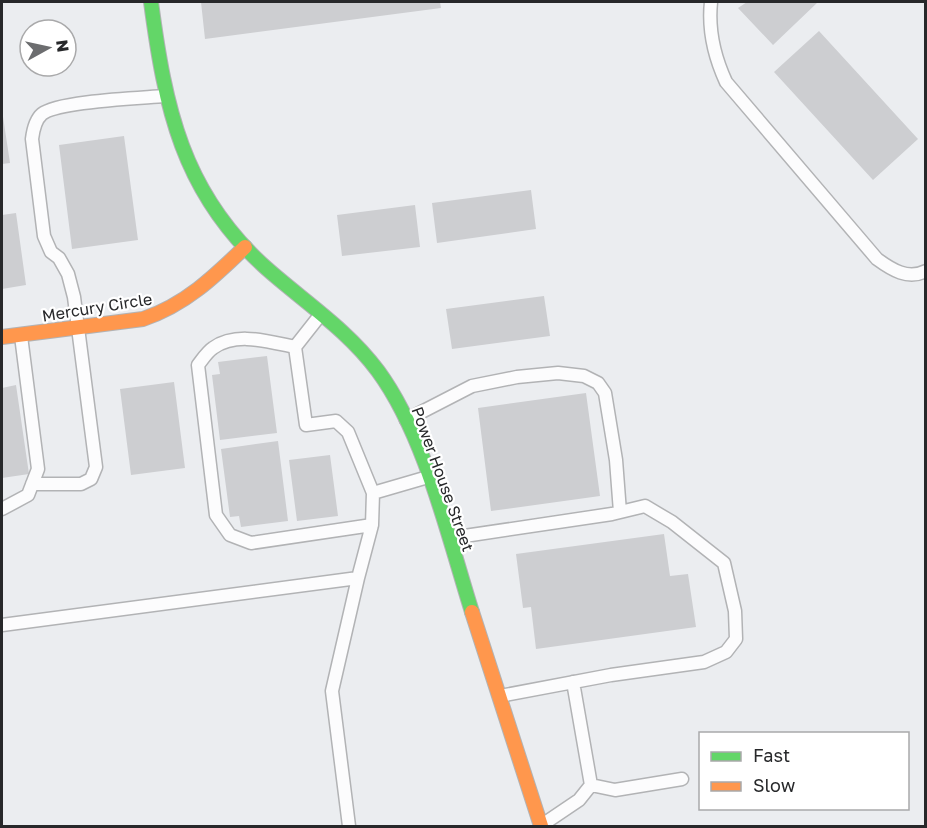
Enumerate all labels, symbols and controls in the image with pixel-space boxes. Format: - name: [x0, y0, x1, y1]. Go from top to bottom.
- north arrow: [18, 18, 78, 78]
- text: N: [52, 38, 74, 53]
- street label: Mercury Circle: [40, 288, 154, 326]
- street label: Power House Street: [407, 404, 479, 554]
- legend: [699, 732, 909, 810]
- text: Fast: [753, 744, 790, 766]
- text: Slow: [753, 774, 796, 796]

